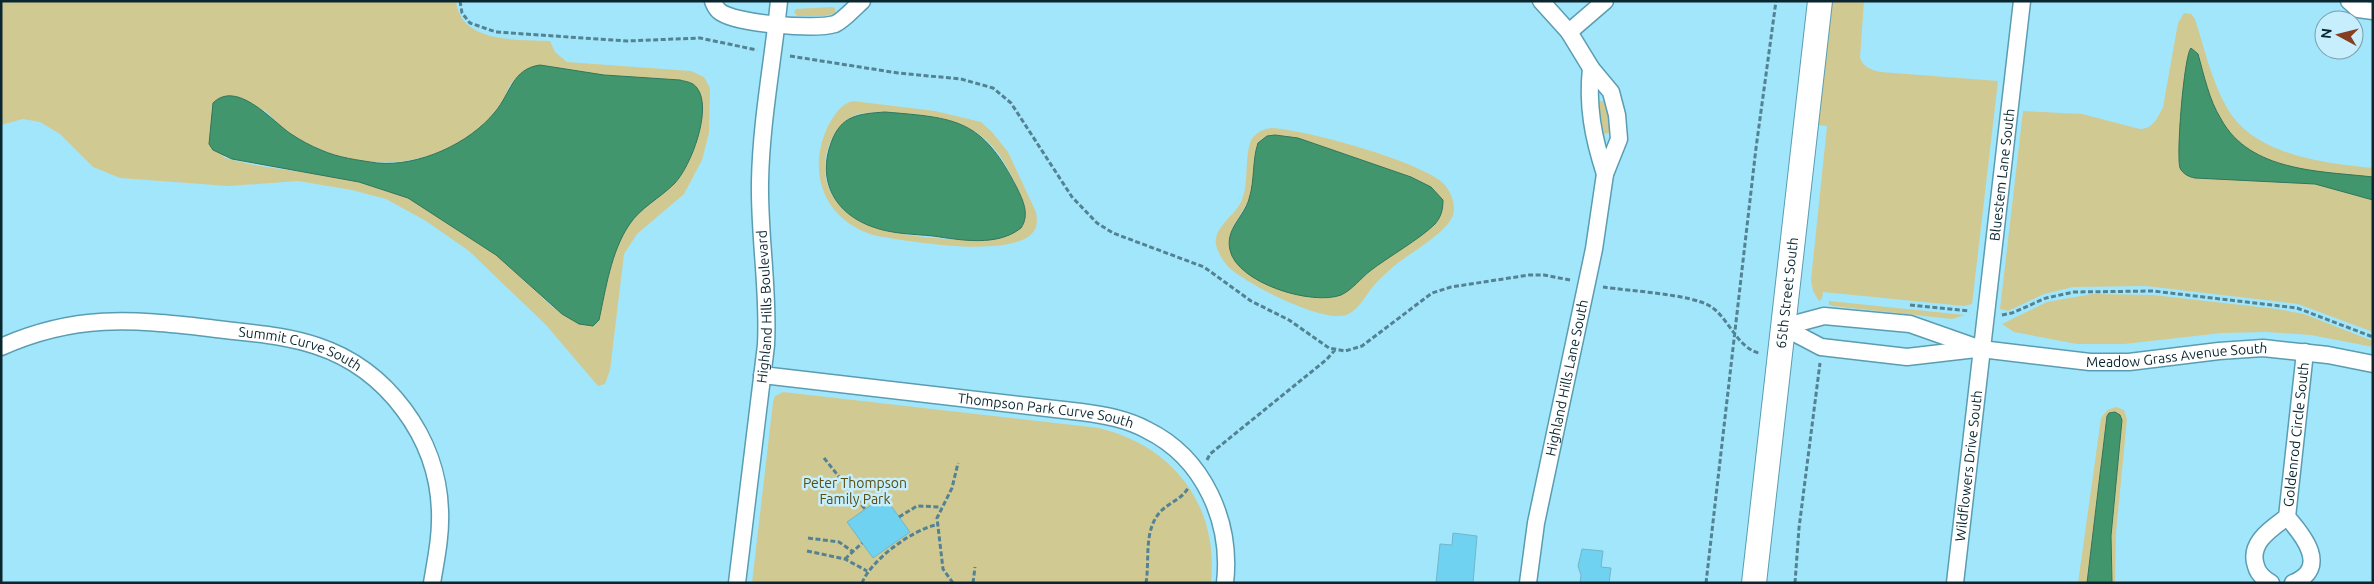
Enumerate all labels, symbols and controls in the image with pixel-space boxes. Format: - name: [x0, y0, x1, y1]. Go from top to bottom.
- north arrow: [2314, 10, 2364, 60]
- text: N: [2318, 27, 2335, 40]
- street label: Bluestem Lane South: [1986, 108, 2018, 242]
- street label: Highland Hills Boulevard: [753, 230, 775, 384]
- street label: 65th Street South: [1773, 236, 1801, 349]
- street label: Highland Hills Lane South: [1542, 298, 1591, 458]
- street label: Summit Curve South: [238, 324, 365, 374]
- street label: Meadow Grass Avenue South: [2086, 340, 2268, 370]
- street label: Goldenrod Circle South: [2280, 361, 2312, 508]
- street label: Wildflowers Drive South: [1952, 389, 1985, 542]
- street label: Thompson Park Curve South: [957, 390, 1136, 431]
- park label: Peter Thompson Family Park: [803, 475, 907, 507]

